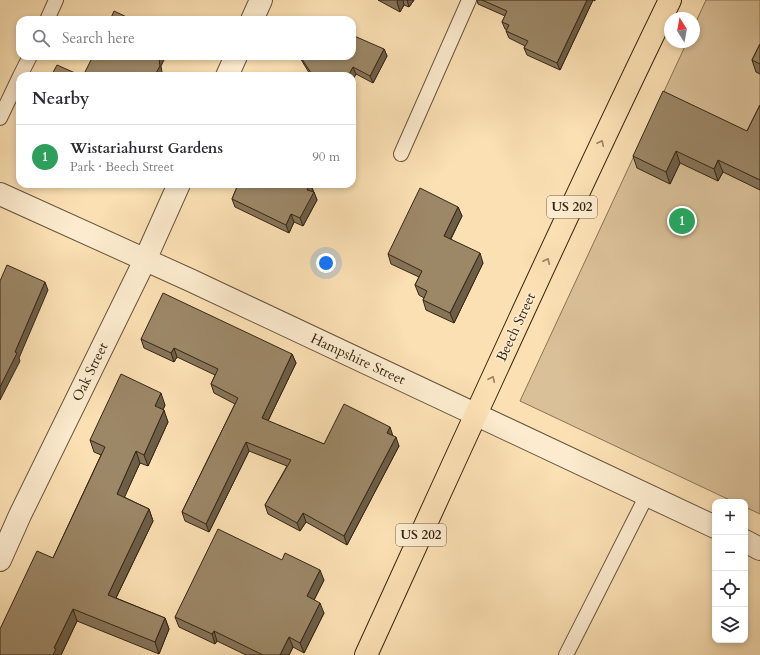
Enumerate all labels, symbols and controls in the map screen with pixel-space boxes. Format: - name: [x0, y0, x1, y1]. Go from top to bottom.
- north arrow: [664, 12, 700, 48]
- search box: [16, 16, 356, 60]
- icon: search: [30, 27, 52, 49]
- text: Search here: [62, 28, 135, 48]
- text: Nearby: [32, 87, 89, 110]
- text: Wistariahurst Gardens: [70, 138, 223, 158]
- one-way arrow: [596, 140, 604, 148]
- text: 1: [42, 148, 48, 166]
- text: 90 m: [312, 148, 340, 166]
- text: Park · Beech Street: [70, 158, 174, 176]
- road number: US 202: [547, 196, 597, 218]
- pin: 1: [669, 206, 695, 236]
- your location: [316, 253, 336, 273]
- one-way arrow: [542, 258, 550, 265]
- street label: Beech Street: [492, 289, 540, 364]
- street label: Hampshire Street: [308, 329, 409, 389]
- street label: Oak Street: [68, 339, 113, 405]
- one-way arrow: [487, 376, 495, 383]
- map controls: [712, 499, 748, 643]
- button: +: [712, 499, 748, 535]
- road number: US 202: [396, 524, 446, 546]
- button: −: [712, 535, 748, 571]
- button: locate: [712, 571, 748, 607]
- button: layers: [712, 607, 748, 643]

